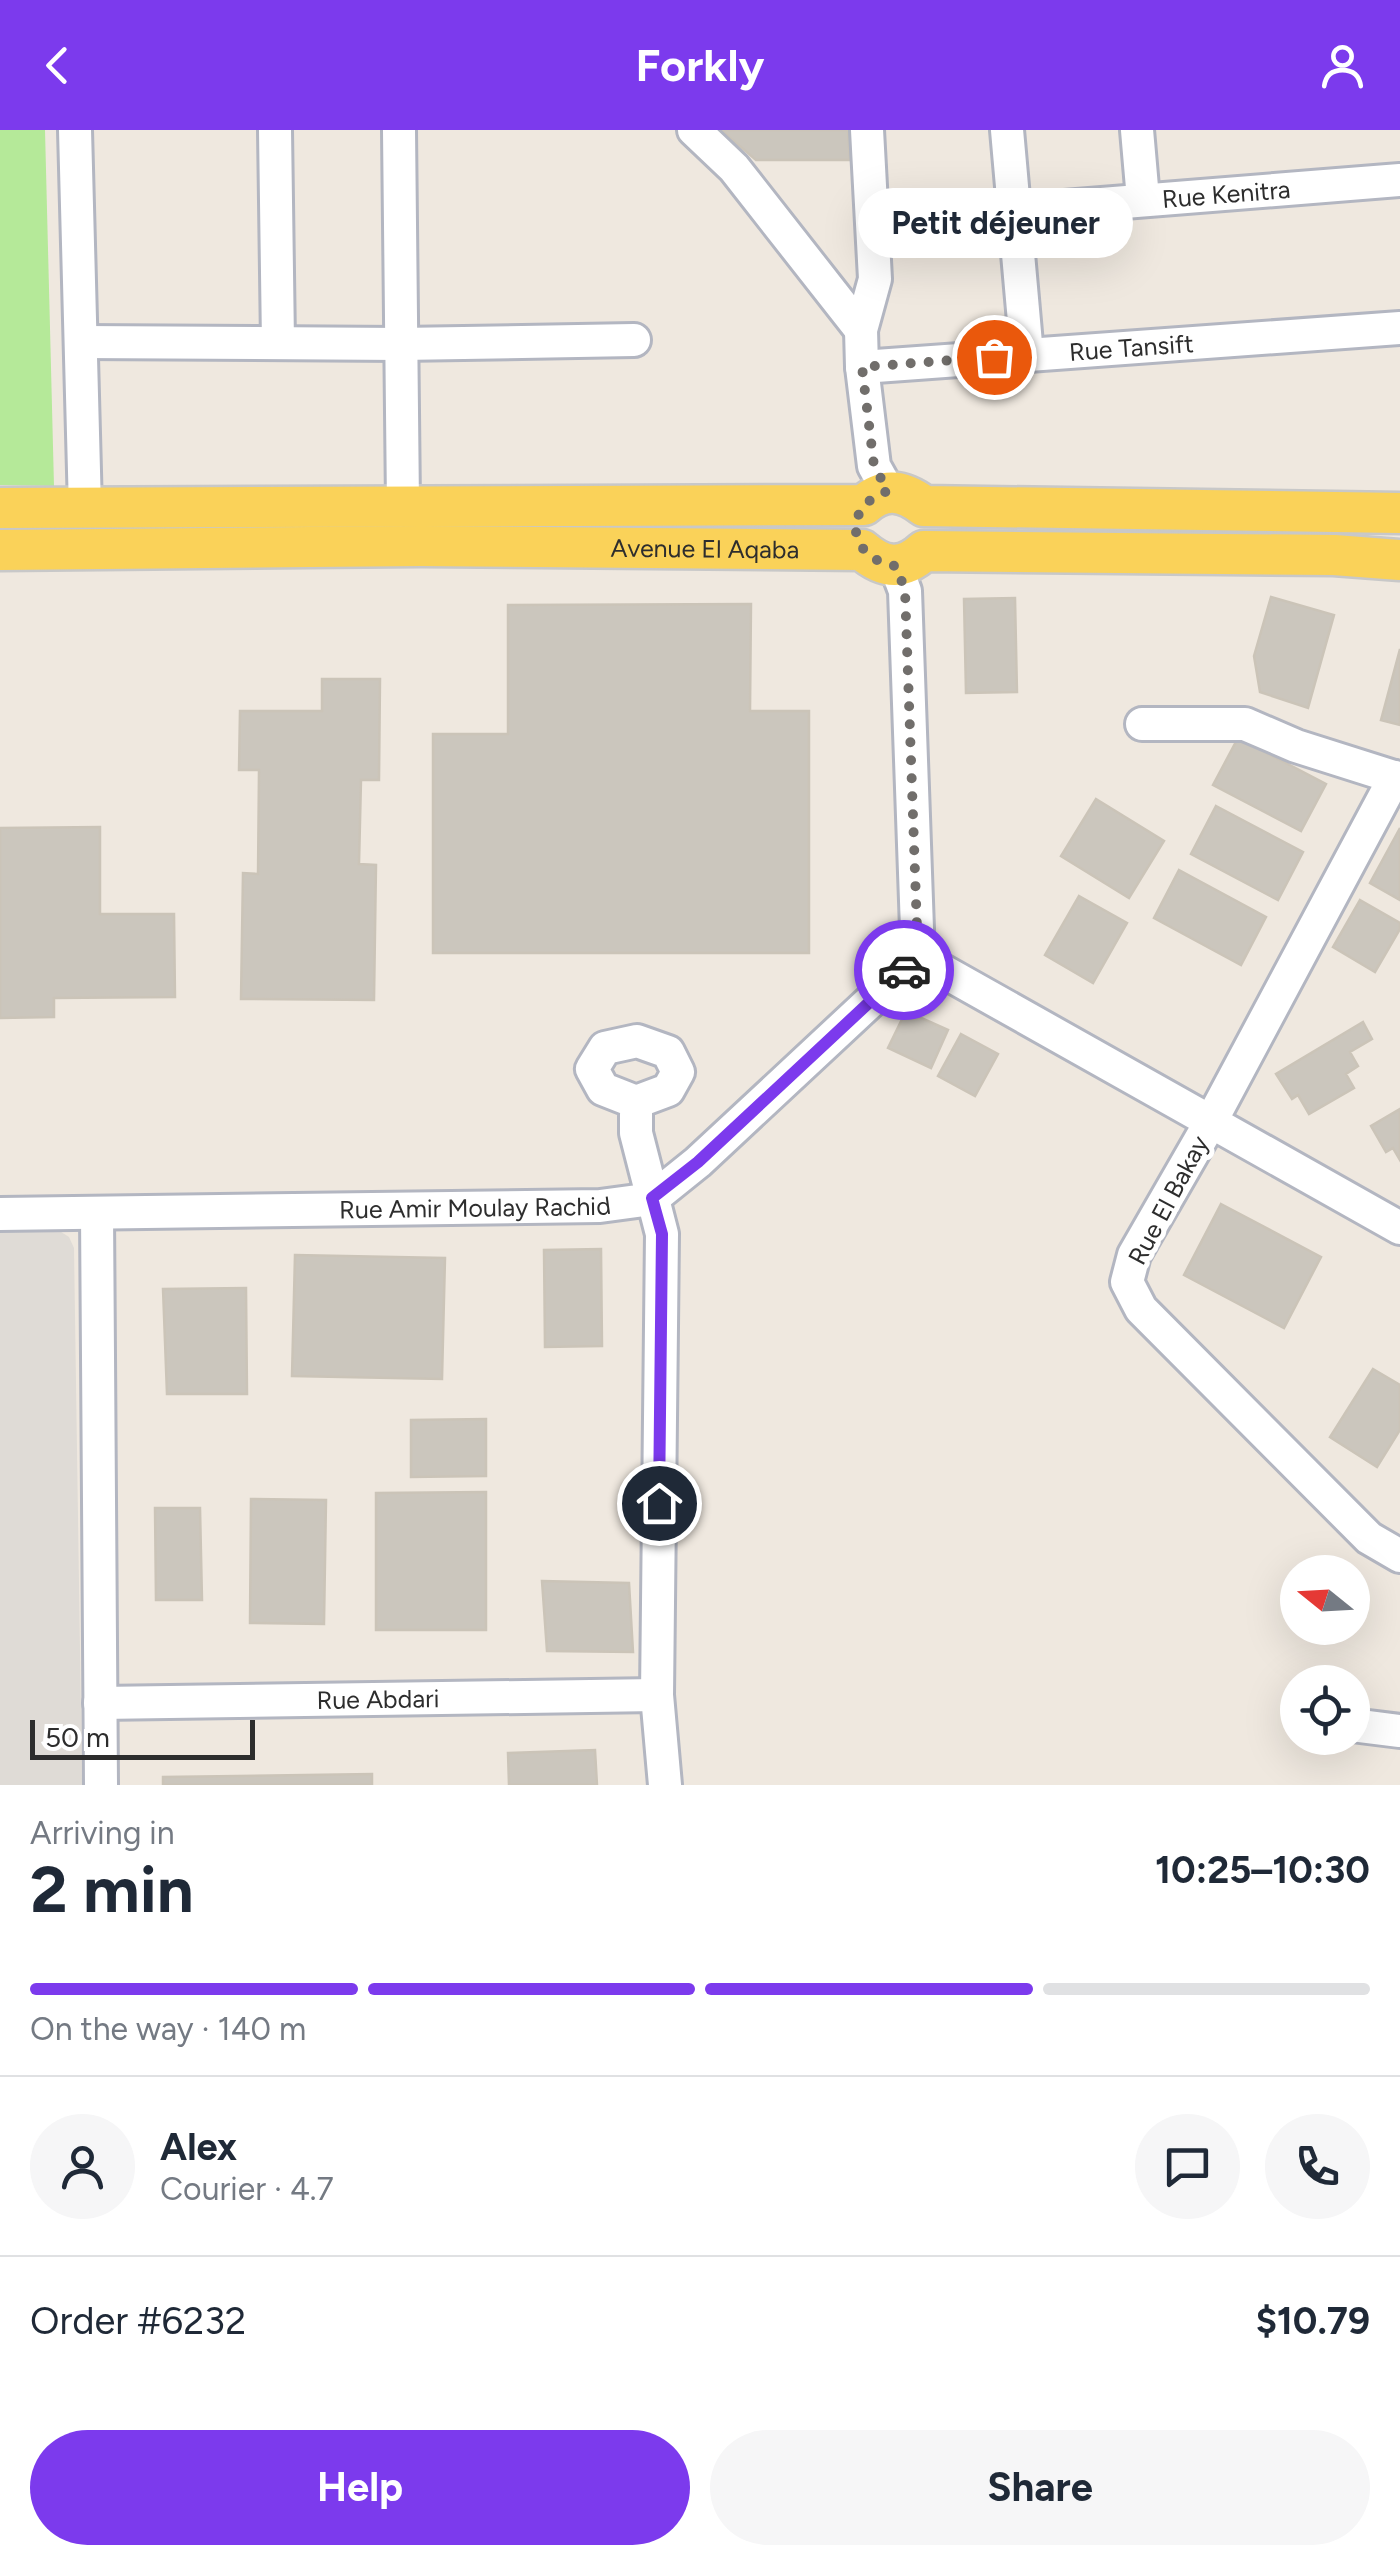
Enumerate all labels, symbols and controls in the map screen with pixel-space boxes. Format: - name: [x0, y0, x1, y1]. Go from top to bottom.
- icon: back: [30, 38, 85, 93]
- text: Forkly: [636, 38, 764, 92]
- icon: person: [1315, 38, 1370, 93]
- street label: Rue Kenitra: [1161, 174, 1292, 214]
- callout: Petit déjeuner: [856, 187, 1132, 257]
- text: Petit déjeuner: [891, 204, 1100, 242]
- pin: [952, 315, 1037, 400]
- street label: Rue Tansift: [1068, 328, 1195, 367]
- icon: bag: [967, 330, 1022, 385]
- street label: Avenue El Aqaba: [610, 533, 799, 564]
- courier: [854, 920, 954, 1020]
- icon: car: [877, 943, 932, 998]
- street label: Rue El Bakay: [1122, 1130, 1214, 1270]
- street label: Rue Amir Moulay Rachid: [339, 1190, 613, 1224]
- pin: [617, 1461, 702, 1546]
- icon: home: [632, 1476, 687, 1531]
- north arrow: [1280, 1555, 1370, 1645]
- map controls: [1280, 1555, 1370, 1755]
- button: locate: [1280, 1665, 1370, 1755]
- street label: Rue Abdari: [316, 1683, 440, 1715]
- scale bar: [30, 1715, 255, 1760]
- text: 50 m: [45, 1720, 110, 1754]
- text: Arriving in: [30, 1814, 175, 1852]
- text: 10:25–10:30: [1155, 1847, 1370, 1893]
- text: 2 min: [30, 1850, 194, 1928]
- text: On the way · 140 m: [30, 2010, 306, 2048]
- button: person: [30, 2114, 135, 2219]
- button: chat: [1135, 2114, 1240, 2219]
- button: phone: [1265, 2114, 1370, 2219]
- text: Alex: [160, 2124, 237, 2170]
- text: Courier · 4.7: [160, 2170, 334, 2208]
- text: Order #6232: [30, 2298, 246, 2344]
- text: $10.79: [1256, 2298, 1370, 2344]
- button: Help: [30, 2430, 690, 2545]
- button: Share: [710, 2430, 1370, 2545]

